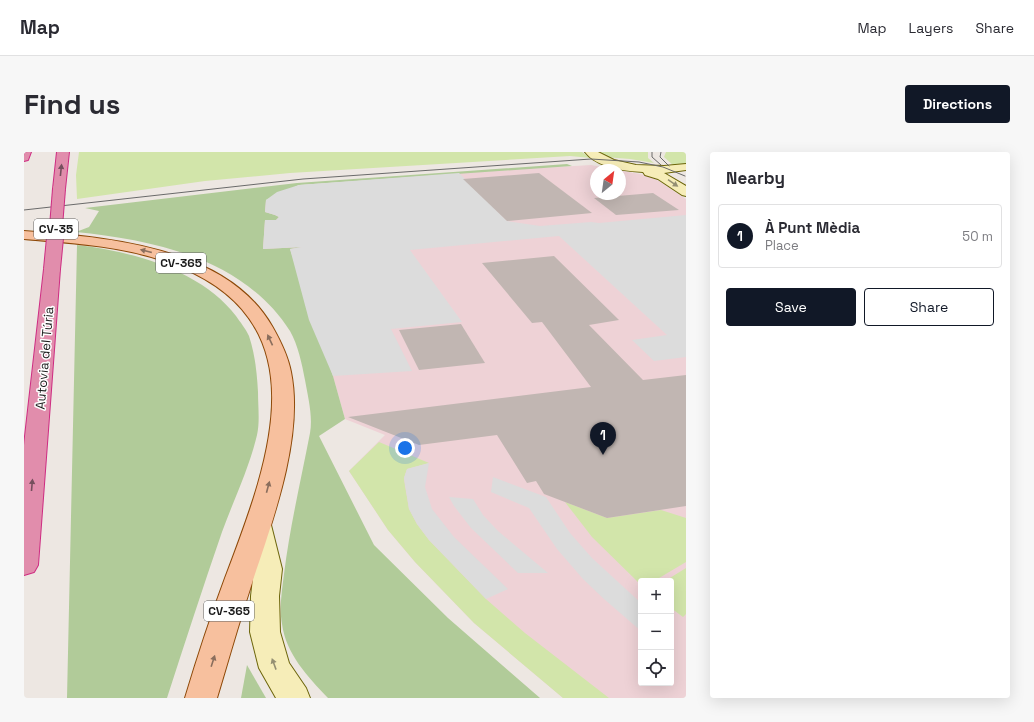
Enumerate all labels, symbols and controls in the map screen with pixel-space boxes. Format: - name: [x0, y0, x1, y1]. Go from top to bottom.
- text: Map: [20, 15, 60, 40]
- text: Map: [857, 19, 887, 37]
- text: Layers: [909, 19, 953, 37]
- text: Share: [975, 19, 1014, 37]
- button: Directions: [905, 85, 1010, 123]
- text: Find us: [24, 86, 121, 122]
- one-way arrow: [58, 164, 64, 176]
- north arrow: [590, 164, 626, 200]
- text: Nearby: [726, 167, 785, 189]
- one-way arrow: [668, 179, 678, 187]
- text: À Punt Mèdia: [765, 218, 860, 237]
- road number: CV-35: [34, 219, 78, 239]
- text: 1: [737, 228, 743, 245]
- text: 50 m: [962, 228, 993, 245]
- text: Place: [765, 237, 799, 254]
- one-way arrow: [140, 248, 152, 254]
- road number: CV-365: [156, 253, 206, 273]
- button: Save: [726, 288, 856, 326]
- button: Share: [864, 288, 994, 326]
- street label: Autovia del Túria: [32, 305, 58, 410]
- one-way arrow: [267, 334, 273, 346]
- pin: 1: [590, 422, 616, 455]
- your location: [395, 438, 415, 458]
- one-way arrow: [29, 479, 35, 491]
- one-way arrow: [265, 481, 271, 493]
- map controls: [638, 578, 674, 686]
- button: +: [638, 578, 674, 614]
- road number: CV-365: [204, 601, 254, 621]
- button: −: [638, 614, 674, 650]
- button: locate: [638, 650, 674, 686]
- one-way arrow: [210, 655, 216, 667]
- one-way arrow: [271, 658, 277, 670]

